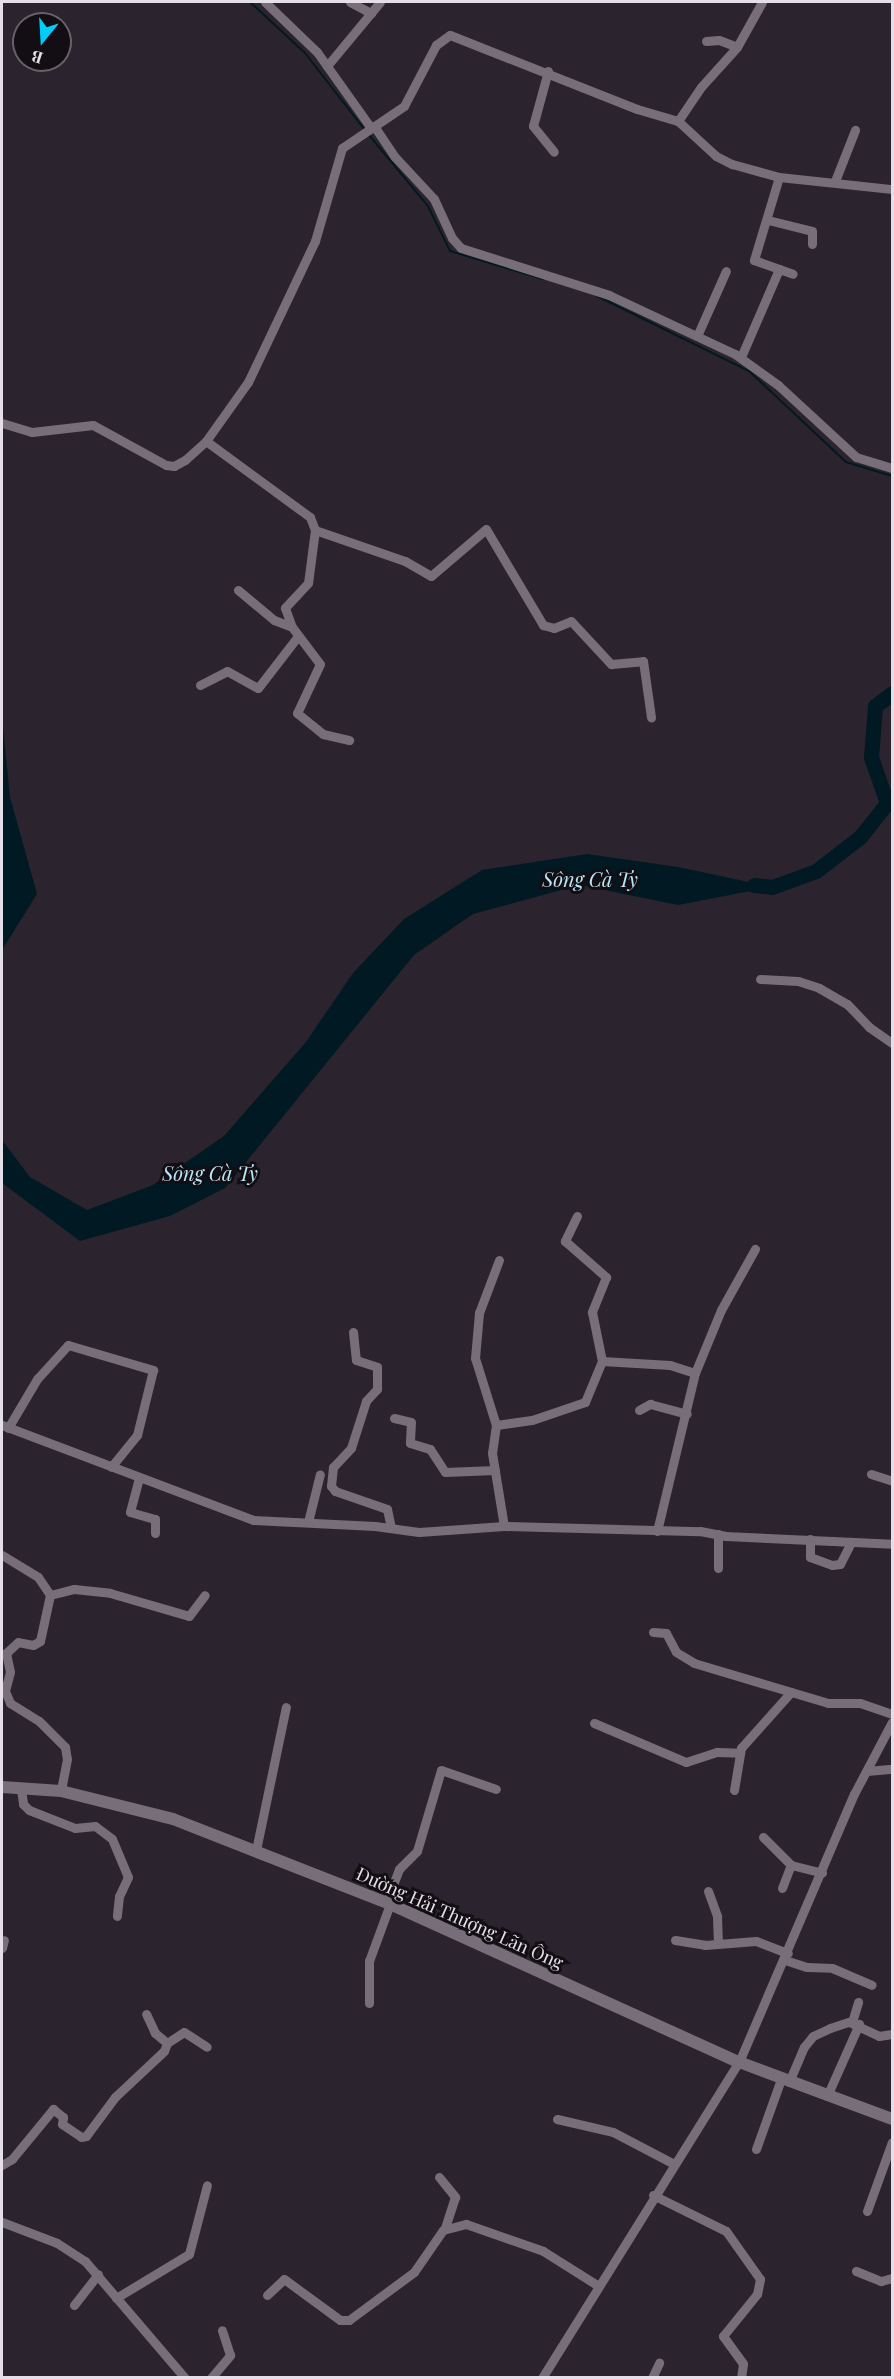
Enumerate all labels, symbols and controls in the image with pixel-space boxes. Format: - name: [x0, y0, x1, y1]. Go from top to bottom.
- north arrow: [12, 12, 72, 72]
- text: B: [29, 46, 45, 69]
- water label: Sông Cà Ty: [542, 866, 638, 890]
- water label: Sông Cà Ty: [162, 1160, 258, 1184]
- street label: Đường Hải Thượng Lãn Ông: [353, 1862, 567, 1974]

